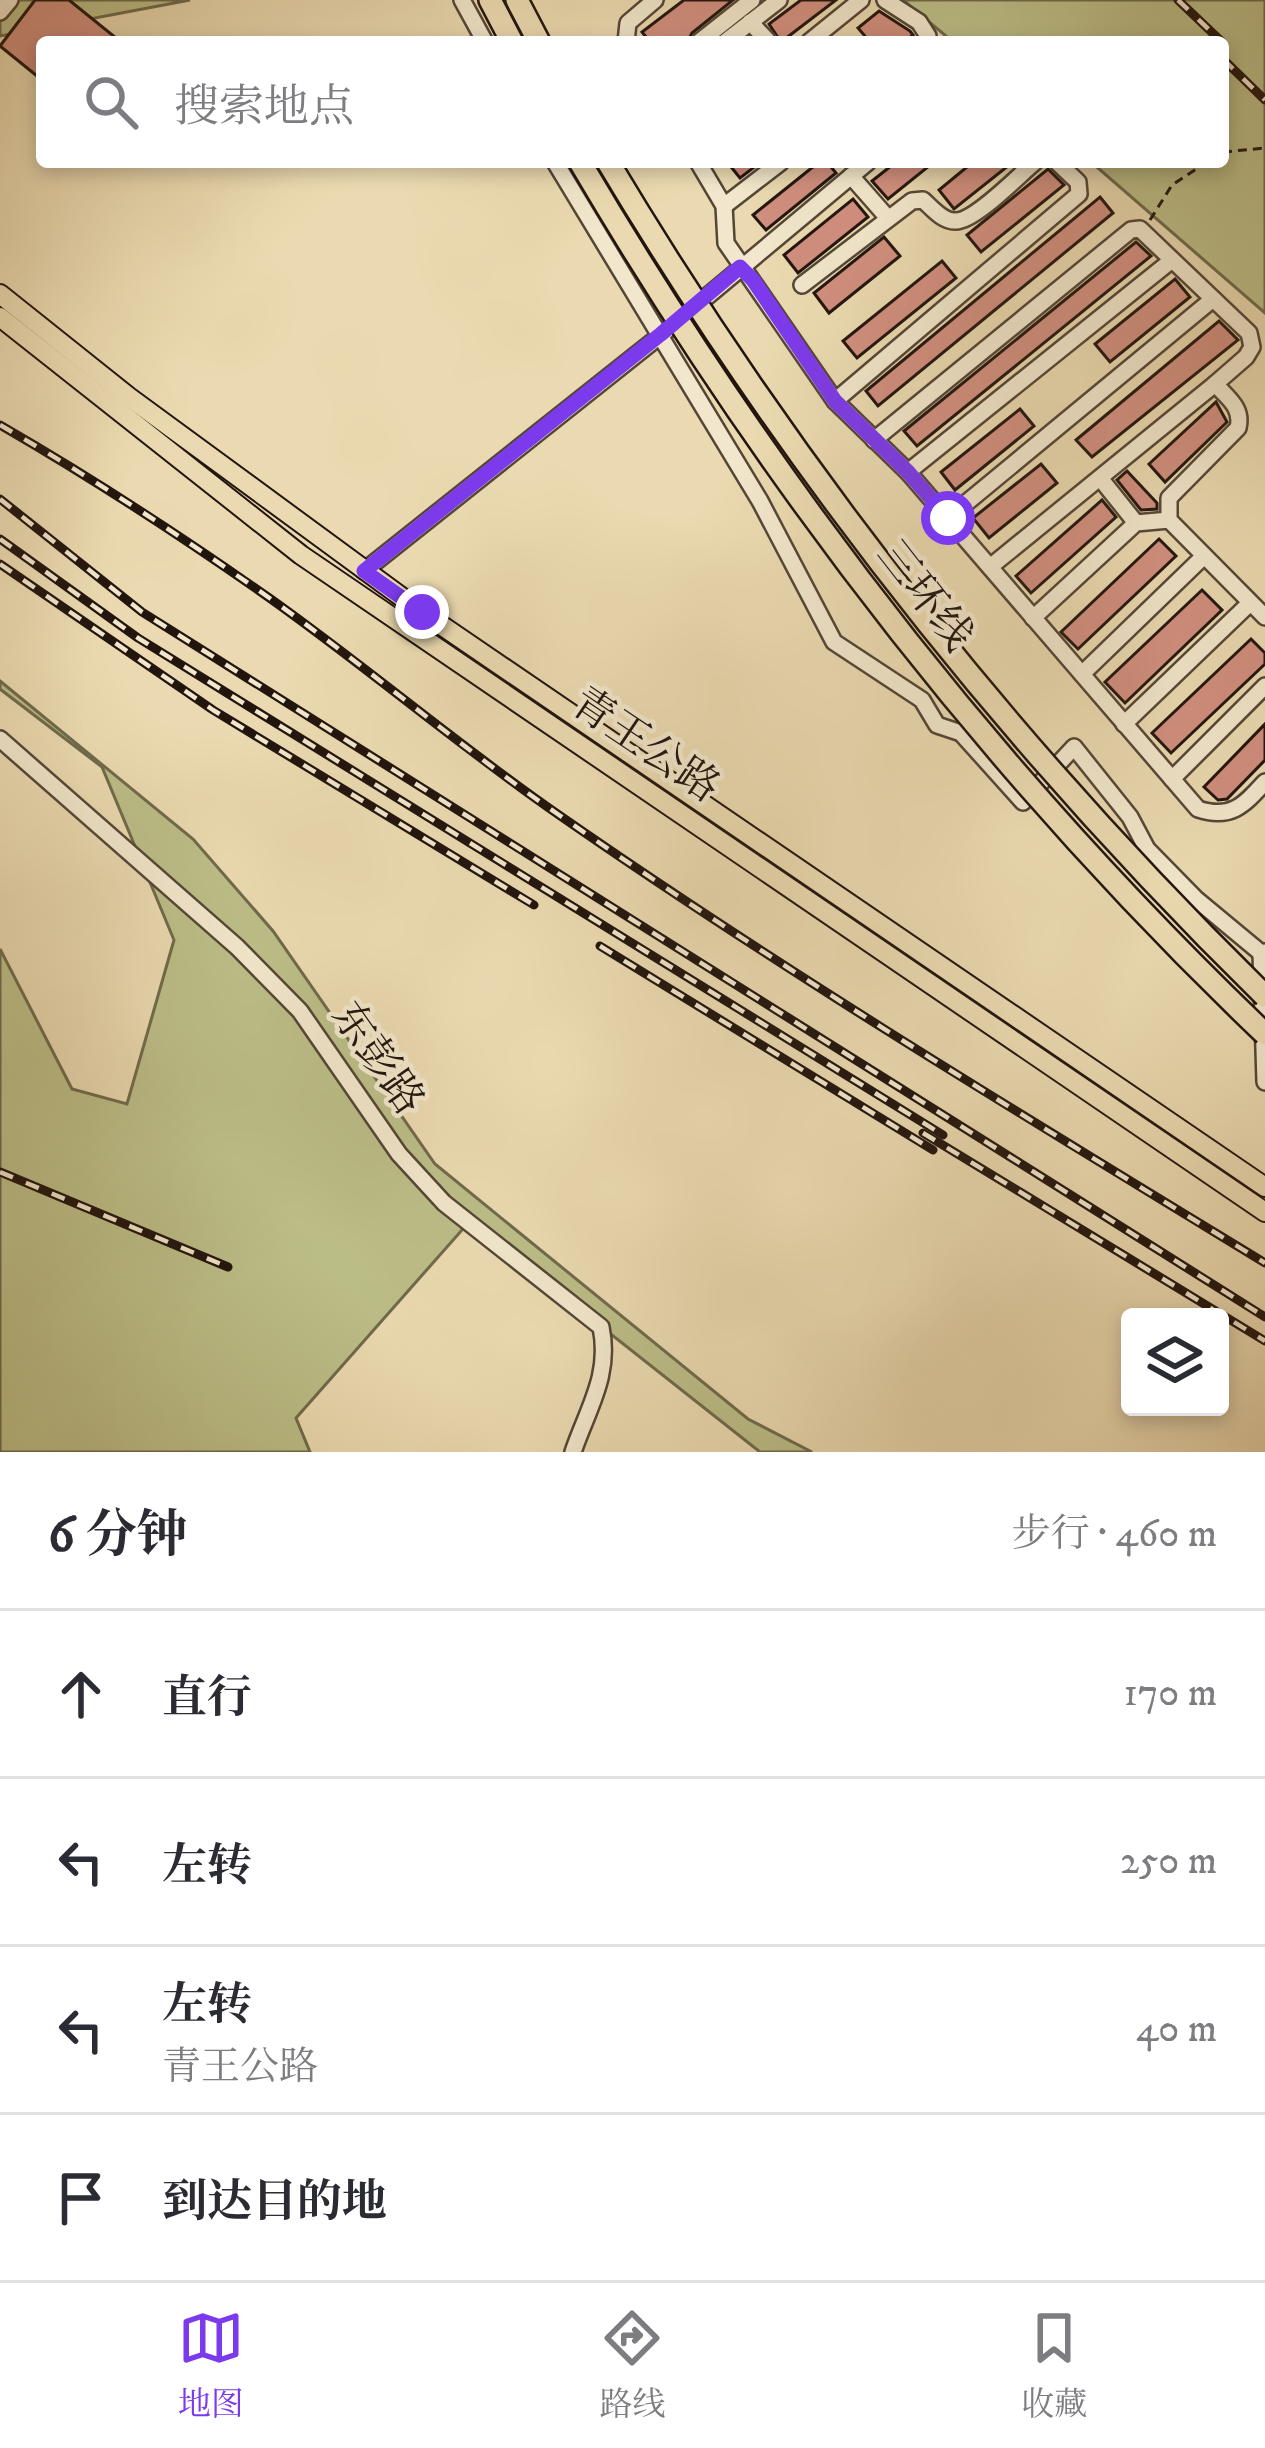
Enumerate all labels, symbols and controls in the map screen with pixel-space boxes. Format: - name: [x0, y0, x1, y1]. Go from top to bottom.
- search box: [36, 36, 1229, 168]
- icon: search: [78, 69, 144, 135]
- text: 搜索地点: [174, 80, 354, 136]
- route start: [921, 491, 975, 545]
- street label: 三环线: [865, 530, 983, 662]
- route end: [395, 585, 449, 639]
- street label: 青王公路: [561, 677, 729, 815]
- street label: 东彭路: [320, 992, 434, 1126]
- map controls: [1121, 1308, 1229, 1416]
- button: layers: [1121, 1308, 1229, 1416]
- text: 6 分钟: [48, 1504, 187, 1568]
- text: 步行 · 460 m: [1011, 1510, 1217, 1559]
- icon: ahead: [48, 1661, 114, 1727]
- text: 170 m: [1123, 1669, 1217, 1718]
- text: 直行: [162, 1671, 252, 1727]
- icon: left: [48, 1829, 114, 1895]
- text: 250 m: [1120, 1837, 1217, 1886]
- text: 左转: [162, 1839, 252, 1895]
- text: 左转: [162, 1978, 252, 2034]
- icon: left: [48, 1997, 114, 2063]
- text: 40 m: [1136, 2005, 1217, 2054]
- text: 青王公路: [162, 2043, 318, 2092]
- icon: arrive: [48, 2165, 114, 2231]
- text: 到达目的地: [162, 2175, 387, 2231]
- tab: 地图: [178, 2305, 244, 2426]
- tab: 路线: [599, 2305, 665, 2426]
- tab: 收藏: [1021, 2305, 1087, 2426]

